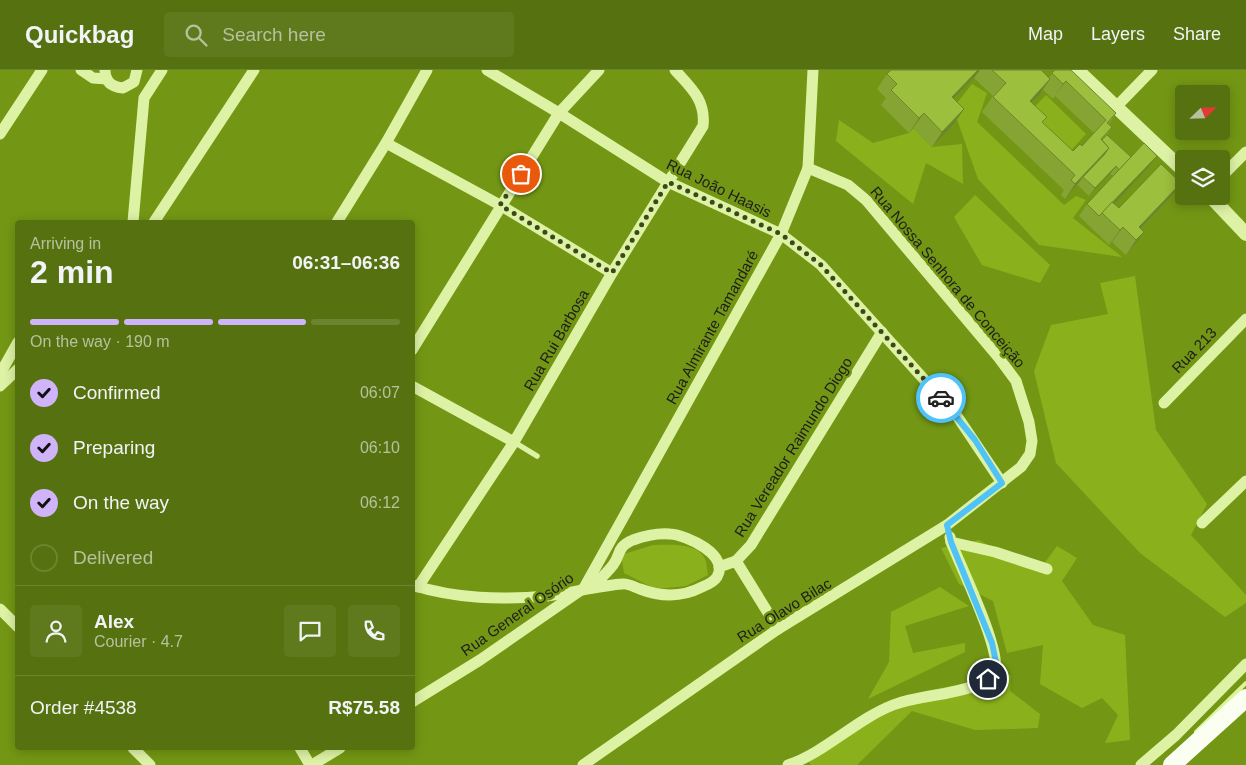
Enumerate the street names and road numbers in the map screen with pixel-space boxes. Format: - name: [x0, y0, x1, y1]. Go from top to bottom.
- street label: Rua João Haasis: [664, 155, 774, 221]
- street label: Rua Nossa Senhora de Conceição: [867, 183, 1029, 371]
- street label: Rua Almirante Tamandaré: [663, 247, 761, 407]
- street label: Rua Rui Barbosa: [520, 286, 592, 394]
- street label: Rua 213: [1168, 324, 1220, 376]
- street label: Rua Vereador Raimundo Diogo: [731, 354, 855, 540]
- street label: Rua General Osório: [457, 569, 577, 659]
- street label: Rua Olavo Bilac: [734, 574, 835, 646]

